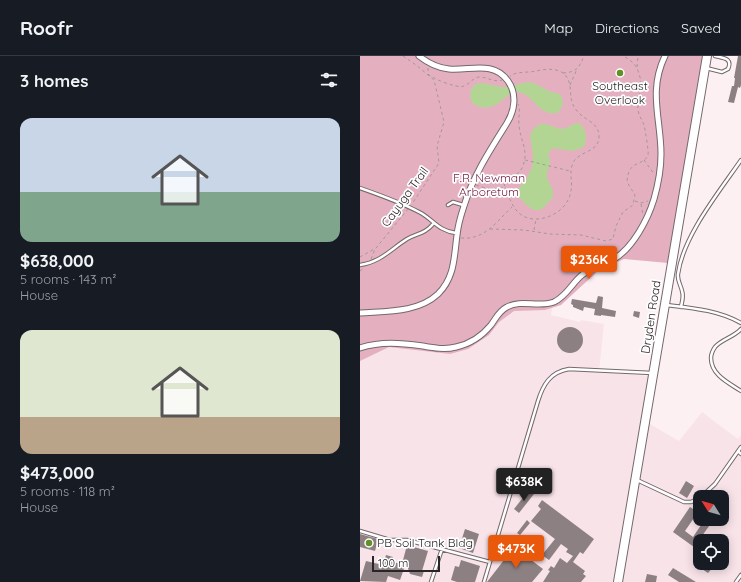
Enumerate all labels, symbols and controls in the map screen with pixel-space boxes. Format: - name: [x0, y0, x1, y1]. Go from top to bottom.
- text: Roofr: [20, 16, 73, 40]
- text: Map: [544, 19, 573, 37]
- text: Directions: [595, 19, 659, 37]
- text: Saved: [681, 19, 721, 37]
- marker: Southeast Overlook: [615, 68, 625, 78]
- icon: filters: [318, 69, 340, 91]
- text: 3 homes: [20, 70, 88, 91]
- place label: Southeast Overlook: [592, 78, 648, 107]
- icon: home: [144, 144, 216, 216]
- street label: Cayuga Trail: [378, 164, 431, 230]
- park label: F.R. Newman Arboretum: [453, 170, 525, 199]
- pin: $236K: [561, 246, 617, 280]
- text: $638,000: [20, 250, 94, 271]
- text: $236K: [570, 251, 608, 267]
- text: 5 rooms · 143 m²: [20, 271, 116, 287]
- street label: Dryden Road: [637, 279, 664, 355]
- text: House: [20, 287, 58, 303]
- icon: home: [144, 356, 216, 428]
- text: $473,000: [20, 462, 94, 483]
- pin: $638K: [496, 468, 552, 502]
- text: $638K: [505, 473, 543, 489]
- text: 5 rooms · 118 m²: [20, 483, 115, 499]
- north arrow: [693, 490, 729, 526]
- map controls: [693, 490, 729, 570]
- text: House: [20, 499, 58, 515]
- button: locate: [693, 534, 729, 570]
- place label: PB Soil Tank Bldg: [377, 535, 473, 550]
- pin: $473K: [488, 535, 544, 569]
- marker: PB Soil Tank Bldg: [364, 538, 374, 548]
- text: $473K: [497, 540, 535, 556]
- scale bar: [372, 554, 440, 573]
- text: 100 m: [378, 556, 408, 570]

